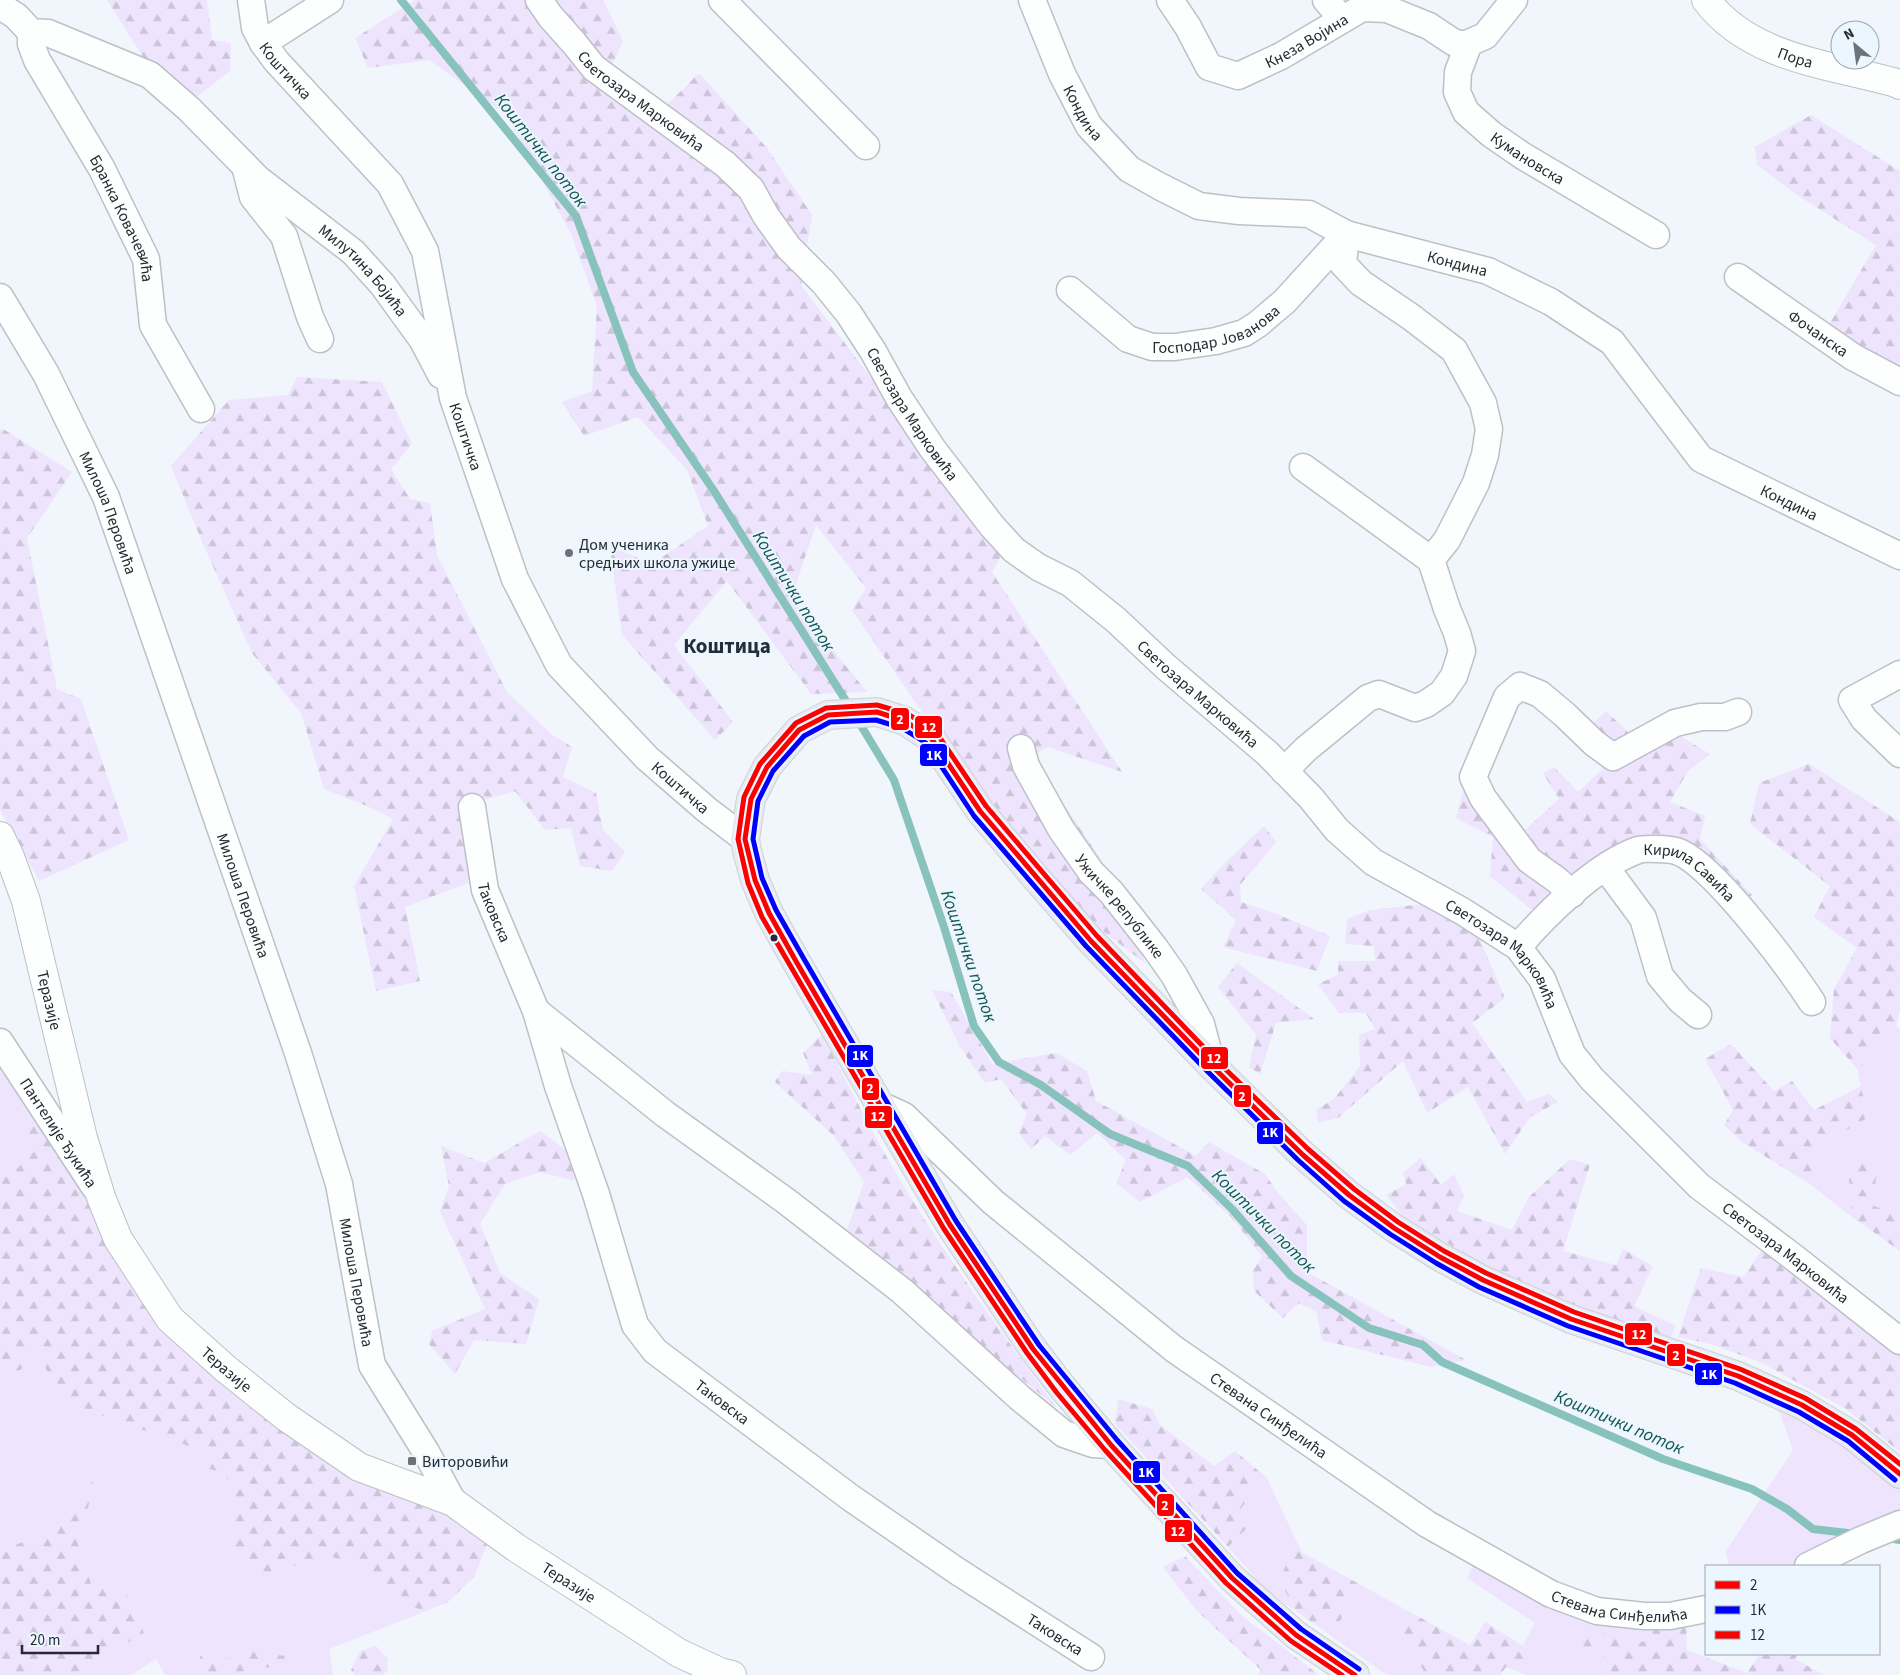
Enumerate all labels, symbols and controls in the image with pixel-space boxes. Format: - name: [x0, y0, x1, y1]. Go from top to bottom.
- street label: Кнеза Војина: [1261, 9, 1353, 74]
- north arrow: [1830, 20, 1880, 70]
- text: N: [1840, 24, 1858, 46]
- street label: Коштичка: [254, 38, 316, 105]
- street label: Пора: [1774, 42, 1815, 74]
- street label: Светозара Марковића: [572, 46, 709, 157]
- street label: Кондина: [1058, 81, 1107, 146]
- water label: Коштички поток: [488, 88, 593, 213]
- street label: Кумановска: [1486, 127, 1568, 190]
- street label: Бранка Ковачевића: [84, 151, 158, 283]
- street label: Милутина Бојића: [314, 219, 412, 321]
- street label: Кондина: [1425, 246, 1490, 282]
- street label: Господар Јованова: [1152, 300, 1285, 359]
- street label: Фочанска: [1783, 305, 1852, 362]
- street label: Светозара Марковића: [861, 343, 963, 485]
- street label: Коштичка: [443, 400, 487, 474]
- street label: Милоша Перовића: [73, 448, 142, 577]
- street label: Кондина: [1756, 480, 1821, 526]
- water label: Коштички поток: [746, 526, 841, 657]
- place label: Дом ученика средњих школа ужице: [579, 534, 735, 574]
- marker: Дом ученика средњих школа ужице: [563, 547, 575, 559]
- district label: Коштица: [683, 631, 771, 661]
- street label: Светозара Марковића: [1132, 635, 1263, 753]
- line badge: 2: [890, 707, 910, 731]
- text: 2: [896, 710, 904, 730]
- line badge: 12: [914, 715, 943, 739]
- text: 12: [922, 718, 936, 738]
- line badge: 1K: [919, 743, 948, 767]
- text: 1K: [926, 746, 942, 766]
- street label: Коштичка: [646, 757, 714, 819]
- street label: Милоша Перовића: [211, 830, 274, 961]
- street label: Кирила Савића: [1643, 839, 1740, 907]
- street label: Ужичке републике: [1070, 850, 1169, 963]
- street label: Таковска: [472, 881, 516, 946]
- water label: Коштички поток: [934, 887, 1003, 1026]
- street label: Светозара Марковића: [1441, 894, 1563, 1012]
- unlabelled marker: [769, 933, 779, 943]
- street label: Теразије: [31, 968, 67, 1032]
- line badge: 1K: [846, 1044, 874, 1068]
- text: 1K: [852, 1046, 868, 1066]
- line badge: 12: [1200, 1046, 1229, 1070]
- text: 12: [1207, 1049, 1221, 1069]
- street label: Пантелије Ђукића: [14, 1074, 102, 1192]
- line badge: 2: [861, 1077, 880, 1101]
- text: 2: [866, 1079, 874, 1099]
- line badge: 2: [1233, 1084, 1252, 1108]
- text: 2: [1238, 1087, 1246, 1107]
- line badge: 12: [864, 1105, 893, 1129]
- text: 12: [871, 1107, 885, 1127]
- line badge: 1K: [1256, 1121, 1284, 1145]
- text: 1K: [1262, 1123, 1278, 1143]
- water label: Коштички поток: [1206, 1164, 1322, 1279]
- street label: Светозара Марковића: [1717, 1197, 1854, 1309]
- street label: Милоша Перовића: [333, 1216, 379, 1349]
- line badge: 12: [1624, 1322, 1653, 1346]
- text: 12: [1632, 1325, 1646, 1345]
- street label: Теразије: [196, 1342, 256, 1398]
- line badge: 2: [1666, 1343, 1686, 1367]
- text: 2: [1672, 1346, 1680, 1366]
- line badge: 1K: [1694, 1362, 1723, 1386]
- text: 1K: [1701, 1365, 1717, 1385]
- street label: Стевана Синђелића: [1205, 1367, 1332, 1464]
- street label: Таковска: [690, 1375, 754, 1430]
- water label: Коштички поток: [1550, 1384, 1688, 1461]
- place label: Виторовићи: [422, 1451, 509, 1473]
- marker: Виторовићи: [406, 1455, 418, 1467]
- line badge: 1K: [1132, 1460, 1161, 1484]
- text: 1K: [1138, 1463, 1154, 1483]
- line badge: 2: [1156, 1493, 1175, 1517]
- text: 2: [1161, 1496, 1169, 1516]
- line badge: 12: [1164, 1519, 1193, 1543]
- text: 12: [1171, 1522, 1185, 1542]
- street label: Теразије: [537, 1557, 600, 1609]
- legend: [1705, 1565, 1880, 1655]
- text: 2: [1750, 1575, 1757, 1596]
- street label: Стевана Синђелића: [1548, 1585, 1689, 1628]
- text: 1K: [1750, 1600, 1766, 1621]
- street label: Таковска: [1022, 1609, 1087, 1661]
- scale bar: [22, 1622, 99, 1654]
- text: 12: [1750, 1625, 1765, 1646]
- text: 20 m: [30, 1630, 60, 1651]

